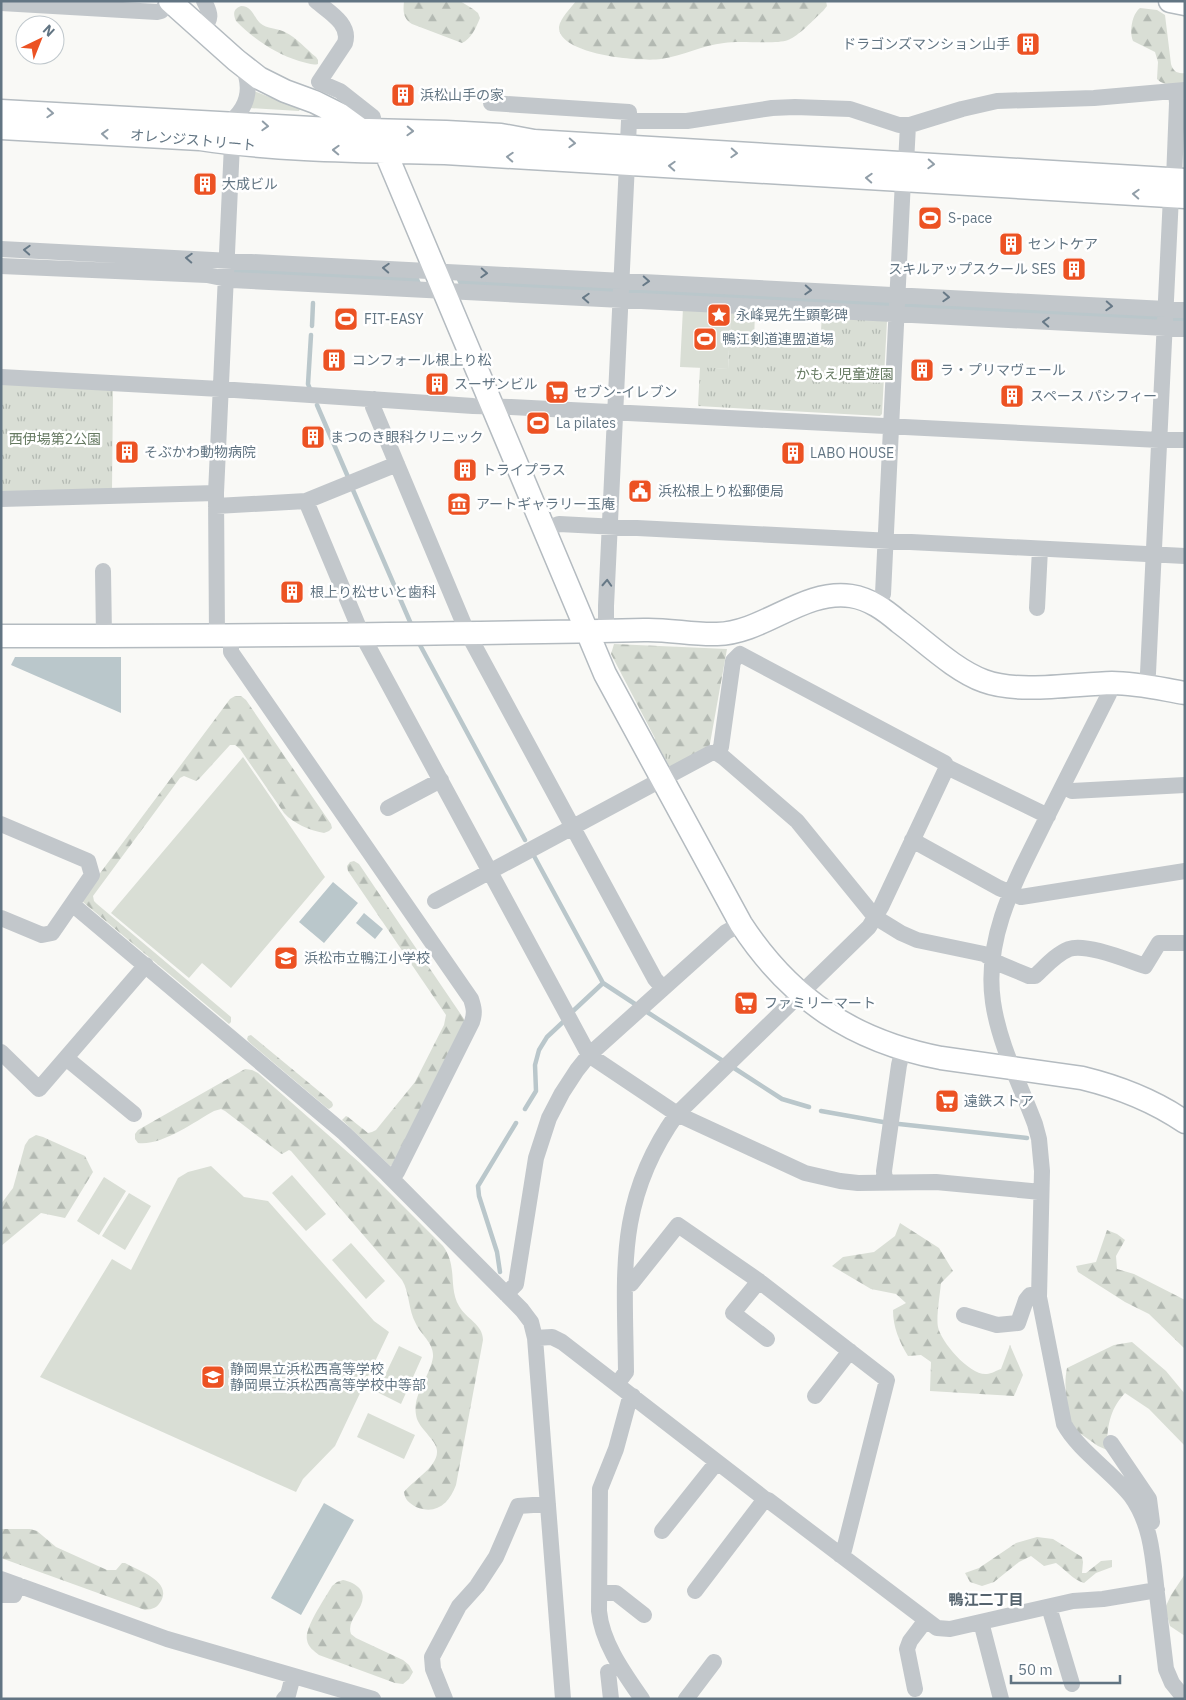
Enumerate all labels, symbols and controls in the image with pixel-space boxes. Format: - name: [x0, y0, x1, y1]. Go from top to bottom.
- north arrow: [15, 15, 65, 65]
- text: N: [39, 20, 59, 41]
- building icon: ドラゴンズマンション山手: [1015, 31, 1041, 57]
- place label: ドラゴンズマンション山手: [842, 35, 1010, 53]
- building icon: 浜松山手の家: [390, 82, 416, 108]
- place label: 浜松山手の家: [420, 86, 504, 104]
- one-way arrow: [46, 108, 54, 119]
- one-way arrow: [261, 120, 269, 131]
- street label: オレンジストリート: [129, 126, 257, 154]
- one-way arrow: [406, 126, 414, 137]
- one-way arrow: [100, 128, 108, 139]
- one-way arrow: [568, 137, 576, 148]
- one-way arrow: [332, 145, 340, 155]
- one-way arrow: [730, 147, 738, 158]
- one-way arrow: [505, 151, 513, 162]
- one-way arrow: [927, 159, 935, 170]
- one-way arrow: [668, 161, 676, 172]
- building icon: 大成ビル: [192, 171, 218, 197]
- one-way arrow: [865, 173, 873, 184]
- place label: 大成ビル: [222, 175, 278, 193]
- one-way arrow: [1132, 189, 1140, 200]
- sports icon: S-pace: [917, 205, 943, 231]
- place label: S-pace: [948, 209, 992, 227]
- building icon: セントケア: [998, 231, 1024, 257]
- place label: セントケア: [1028, 235, 1098, 253]
- one-way arrow: [23, 245, 31, 256]
- one-way arrow: [185, 253, 193, 264]
- building icon: スキルアップスクール SES: [1061, 256, 1087, 282]
- place label: スキルアップスクール SES: [888, 260, 1056, 278]
- one-way arrow: [382, 263, 390, 273]
- one-way arrow: [480, 267, 488, 278]
- one-way arrow: [642, 276, 650, 287]
- one-way arrow: [805, 284, 813, 295]
- one-way arrow: [582, 292, 590, 303]
- one-way arrow: [943, 292, 951, 302]
- one-way arrow: [1105, 300, 1113, 311]
- place icon: 永峰晃先生顕彰碑: [706, 302, 732, 328]
- sports icon: FIT-EASY: [333, 306, 359, 332]
- place label: 永峰晃先生顕彰碑: [736, 306, 848, 324]
- place label: FIT-EASY: [364, 310, 424, 328]
- one-way arrow: [1041, 316, 1049, 327]
- sports icon: 鴨江剣道連盟道場: [692, 326, 718, 352]
- place label: 鴨江剣道連盟道場: [722, 330, 834, 348]
- building icon: コンフォール根上り松: [321, 347, 347, 373]
- place label: コンフォール根上り松: [352, 351, 492, 369]
- building icon: ラ・プリマヴェール: [909, 357, 935, 383]
- place label: ラ・プリマヴェール: [940, 361, 1066, 379]
- park label: かもえ児童遊園: [796, 365, 894, 383]
- building icon: スーザンビル: [424, 371, 450, 397]
- place label: スーザンビル: [454, 375, 538, 393]
- supermarket icon: セブン-イレブン: [544, 379, 570, 405]
- place label: セブン-イレブン: [574, 383, 678, 401]
- building icon: スペース パシフィー: [999, 383, 1025, 409]
- place label: スペース パシフィー: [1030, 387, 1157, 405]
- sports icon: La pilates: [525, 410, 551, 436]
- place label: La pilates: [556, 414, 616, 432]
- building icon: まつのき眼科クリニック: [300, 424, 326, 450]
- place label: まつのき眼科クリニック: [330, 428, 484, 446]
- park label: 西伊場第2公園: [9, 430, 101, 448]
- building icon: そぶかわ動物病院: [114, 439, 140, 465]
- building icon: LABO HOUSE: [780, 440, 806, 466]
- place label: そぶかわ動物病院: [144, 443, 256, 461]
- place label: LABO HOUSE: [810, 444, 894, 462]
- building icon: トライプラス: [452, 457, 478, 483]
- place label: トライプラス: [482, 461, 566, 479]
- public building icon: 浜松根上り松郵便局: [627, 478, 653, 504]
- place label: 浜松根上り松郵便局: [658, 482, 784, 500]
- museum icon: アートギャラリー玉庵: [446, 491, 472, 517]
- place label: アートギャラリー玉庵: [476, 495, 615, 513]
- building icon: 根上り松せいと歯科: [279, 579, 305, 605]
- one-way arrow: [601, 579, 612, 587]
- place label: 根上り松せいと歯科: [310, 583, 436, 601]
- school or university icon: 浜松市立鴨江小学校: [273, 945, 299, 971]
- place label: 浜松市立鴨江小学校: [304, 949, 430, 967]
- supermarket icon: ファミリーマート: [733, 990, 759, 1016]
- place label: ファミリーマート: [764, 994, 876, 1012]
- supermarket icon: 遠鉄ストア: [934, 1088, 960, 1114]
- place label: 遠鉄ストア: [964, 1092, 1034, 1110]
- place label: 静岡県立浜松西高等学校 静岡県立浜松西高等学校中等部: [230, 1360, 426, 1394]
- school or university icon: 静岡県立浜松西高等学校 静岡県立浜松西高等学校中等部: [200, 1364, 226, 1390]
- district label: 鴨江二丁目: [948, 1590, 1024, 1609]
- scale bar: [1011, 1652, 1120, 1684]
- text: 50 m: [1018, 1660, 1053, 1679]

